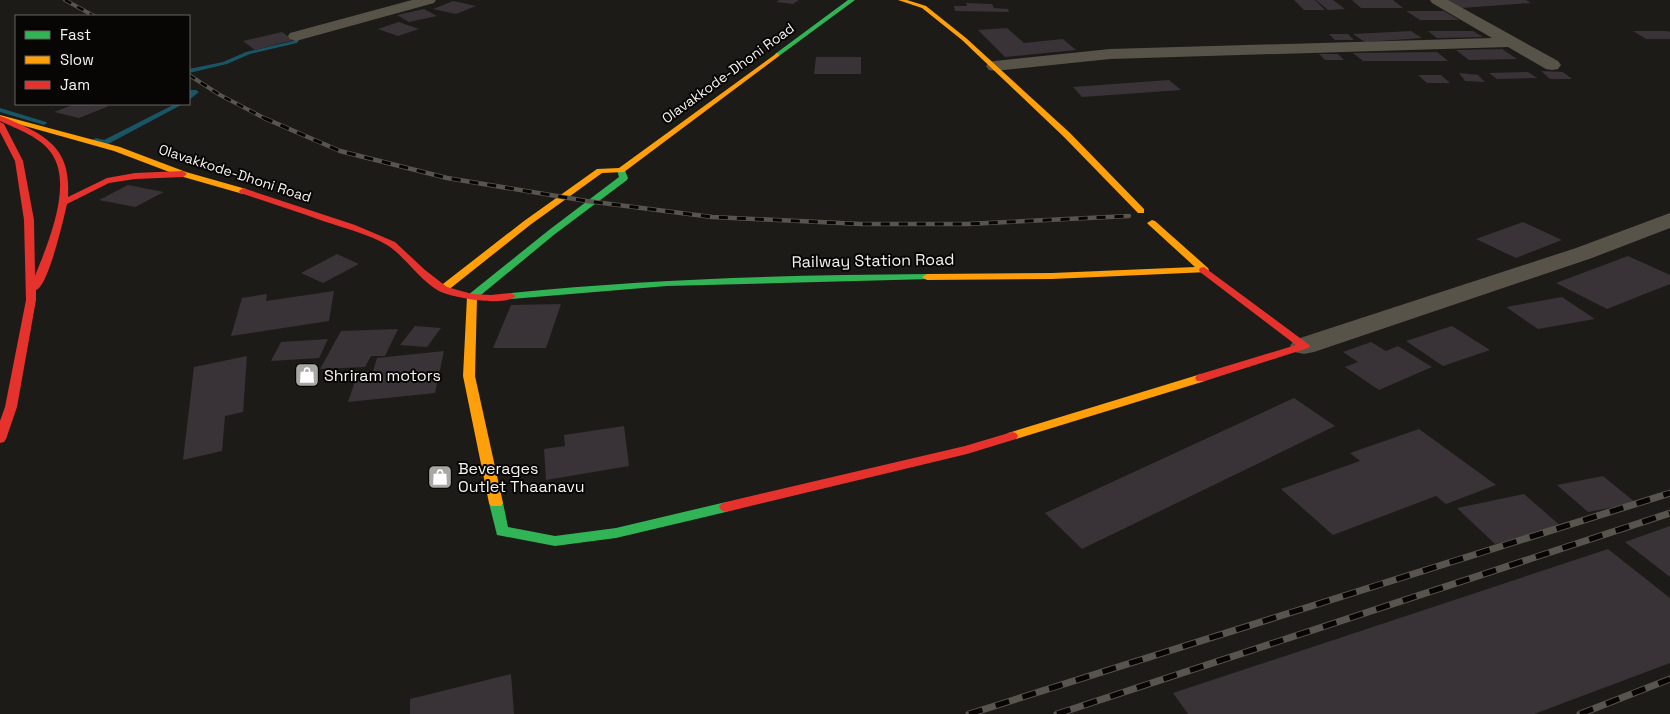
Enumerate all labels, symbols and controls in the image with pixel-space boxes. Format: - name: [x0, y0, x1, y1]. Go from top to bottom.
- legend: [15, 15, 190, 105]
- street label: Olavakkode-Dhoni Road: [658, 19, 798, 127]
- text: Fast: [60, 25, 91, 44]
- text: Slow: [60, 50, 94, 69]
- text: Jam: [60, 75, 90, 94]
- street label: Olavakkode-Dhoni Road: [156, 140, 314, 206]
- street label: Railway Station Road: [791, 249, 955, 272]
- shop icon: Shriram motors: [294, 362, 320, 388]
- place label: Shriram motors: [324, 365, 441, 386]
- place label: Beverages Outlet Thaanavu: [458, 458, 585, 497]
- shop icon: Beverages Outlet Thaanavu: [427, 464, 453, 490]

